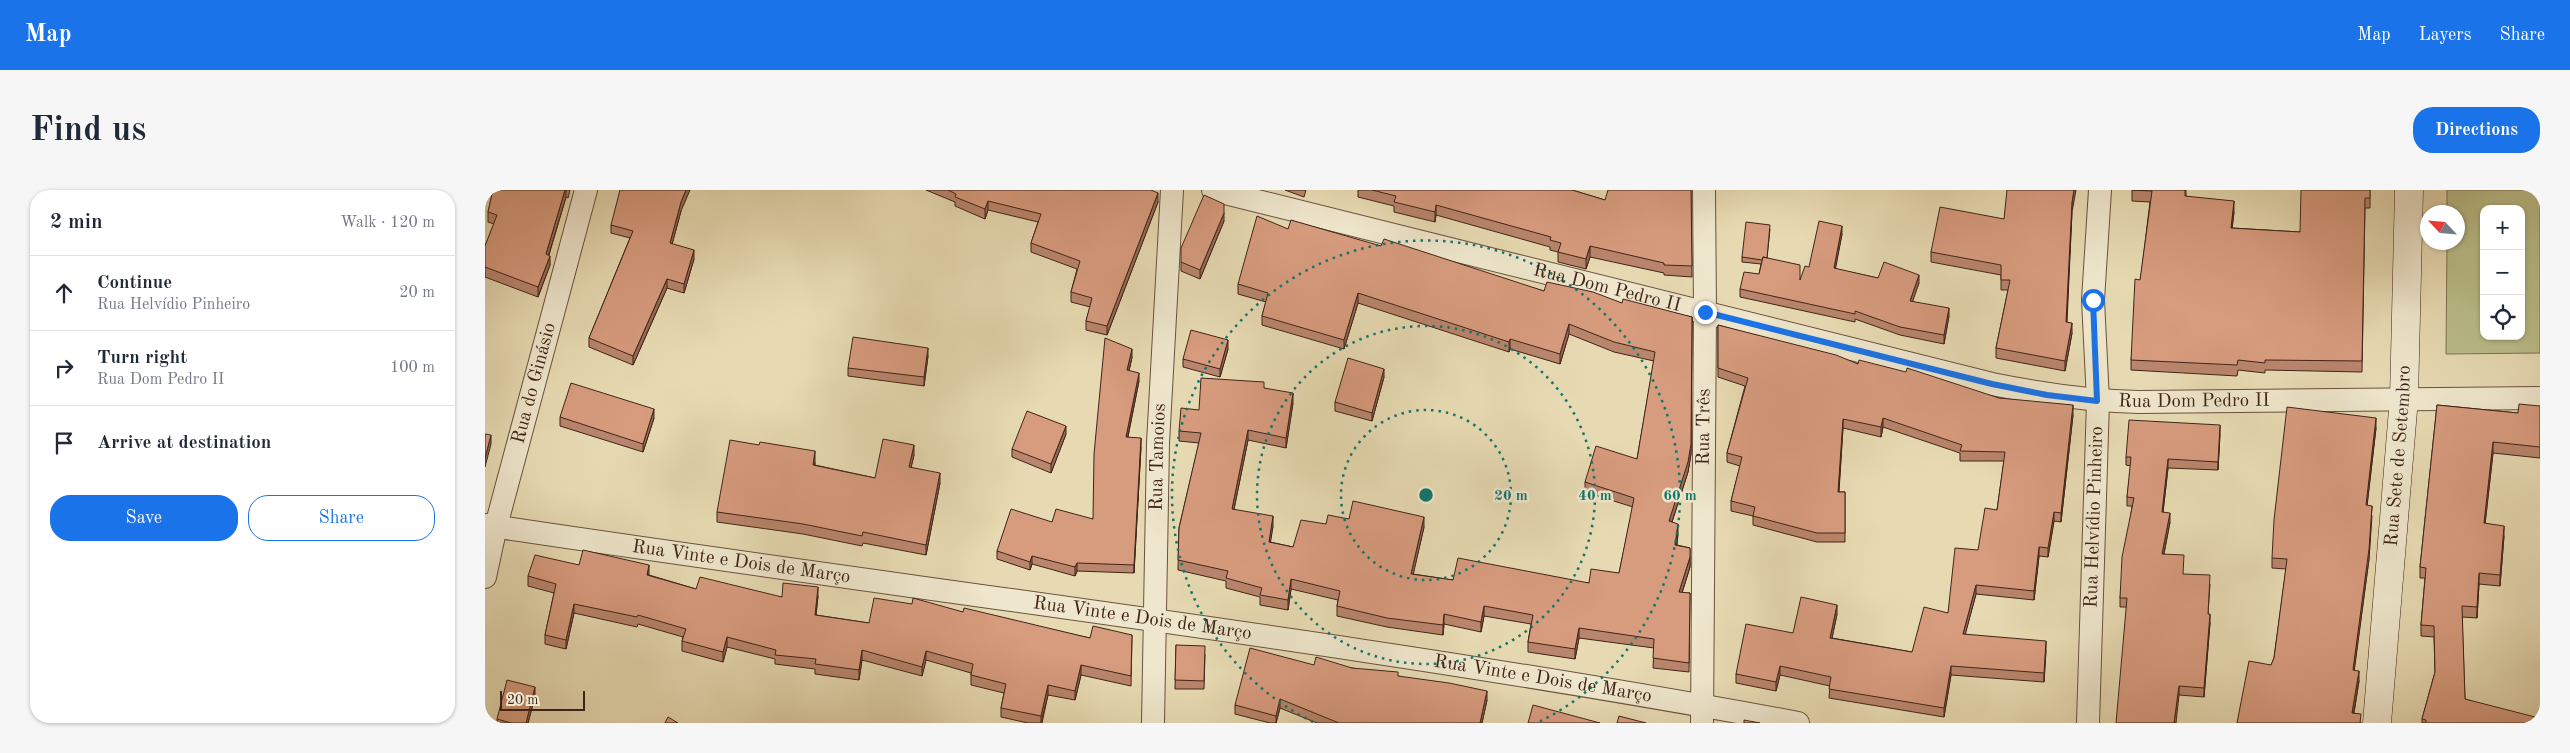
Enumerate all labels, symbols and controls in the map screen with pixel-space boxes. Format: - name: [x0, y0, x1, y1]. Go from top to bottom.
- text: Map: [25, 23, 72, 47]
- text: Map: [2357, 26, 2391, 44]
- text: Layers: [2419, 26, 2471, 44]
- text: Share: [2499, 26, 2545, 44]
- button: Directions: [2413, 107, 2540, 153]
- text: Find us: [30, 113, 146, 148]
- north arrow: [2420, 205, 2465, 250]
- map controls: [2480, 205, 2525, 340]
- button: +: [2480, 205, 2525, 250]
- text: 2 min: [50, 212, 103, 233]
- text: Walk · 120 m: [340, 215, 435, 231]
- button: −: [2480, 250, 2525, 295]
- street label: Rua Dom Pedro II: [1531, 261, 1683, 316]
- text: Continue: [97, 274, 172, 293]
- icon: ahead: [50, 279, 78, 307]
- text: 20 m: [399, 285, 435, 301]
- route start: [2082, 289, 2105, 312]
- button: locate: [2480, 295, 2525, 340]
- text: Rua Helvídio Pinheiro: [97, 297, 250, 313]
- route end: [1694, 301, 1717, 324]
- street label: Rua do Ginásio: [509, 321, 560, 446]
- text: Turn right: [97, 349, 187, 368]
- icon: right: [50, 354, 78, 382]
- text: 100 m: [390, 360, 435, 376]
- street label: Rua Sete de Setembro: [2382, 365, 2414, 547]
- text: Rua Dom Pedro II: [97, 372, 224, 388]
- street label: Rua Três: [1694, 389, 1714, 466]
- street label: Rua Dom Pedro II: [2118, 391, 2270, 412]
- street label: Rua Tamoios: [1147, 403, 1170, 511]
- street label: Rua Helvídio Pinheiro: [2082, 426, 2107, 608]
- icon: arrive: [50, 429, 78, 457]
- text: Arrive at destination: [97, 434, 271, 453]
- centre of rings: [1417, 486, 1435, 504]
- text: 20 m: [1494, 489, 1528, 504]
- text: 40 m: [1578, 489, 1612, 504]
- text: 60 m: [1663, 489, 1697, 504]
- button: Save: [50, 495, 238, 541]
- button: Share: [248, 495, 435, 541]
- street label: Rua Vinte e Dois de Março: [631, 537, 852, 587]
- street label: Rua Vinte e Dois de Março: [1032, 594, 1253, 644]
- street label: Rua Vinte e Dois de Março: [1433, 652, 1653, 706]
- scale bar: [500, 688, 585, 711]
- text: 20 m: [507, 693, 538, 707]

